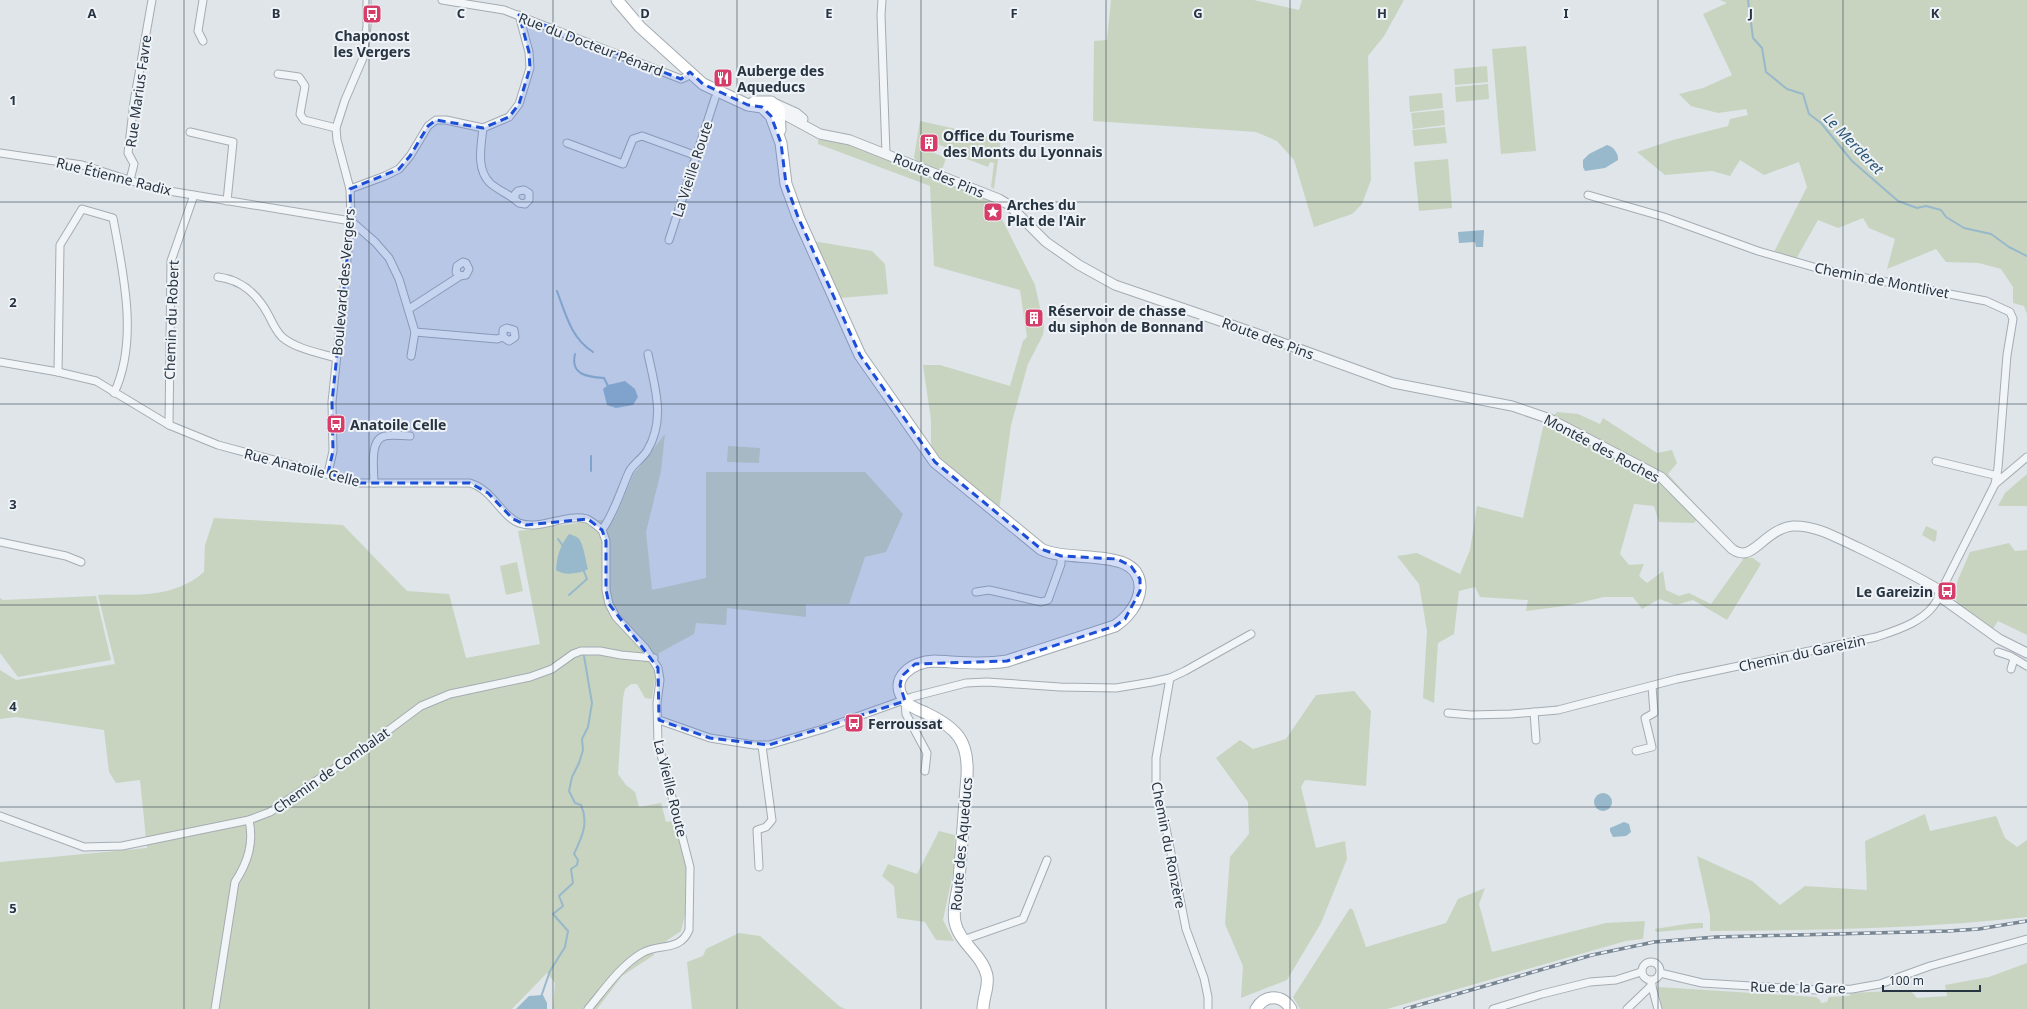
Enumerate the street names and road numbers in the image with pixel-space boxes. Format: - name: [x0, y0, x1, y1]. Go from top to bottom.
- street label: Rue du Docteur Pénard: [516, 9, 666, 79]
- street label: Rue Marius Favre: [121, 33, 155, 149]
- street label: La Vieille Route: [668, 118, 717, 219]
- street label: Route des Pins: [891, 148, 988, 202]
- street label: Rue Étienne Radix: [54, 152, 174, 200]
- street label: Boulevard des Vergers: [327, 207, 359, 356]
- street label: Chemin de Montlivet: [1813, 258, 1951, 302]
- street label: Chemin du Robert: [159, 260, 183, 380]
- street label: Route des Pins: [1219, 313, 1317, 364]
- street label: Montée des Roches: [1541, 409, 1663, 487]
- street label: Rue Anatoile Celle: [242, 443, 362, 491]
- street label: Chemin du Gareizin: [1737, 630, 1867, 676]
- street label: Chemin de Combalat: [269, 723, 393, 817]
- street label: La Vieille Route: [650, 737, 692, 839]
- street label: Route des Aqueducs: [946, 776, 976, 912]
- street label: Chemin du Ronzère: [1147, 780, 1191, 910]
- street label: Rue de la Gare: [1750, 977, 1846, 997]

